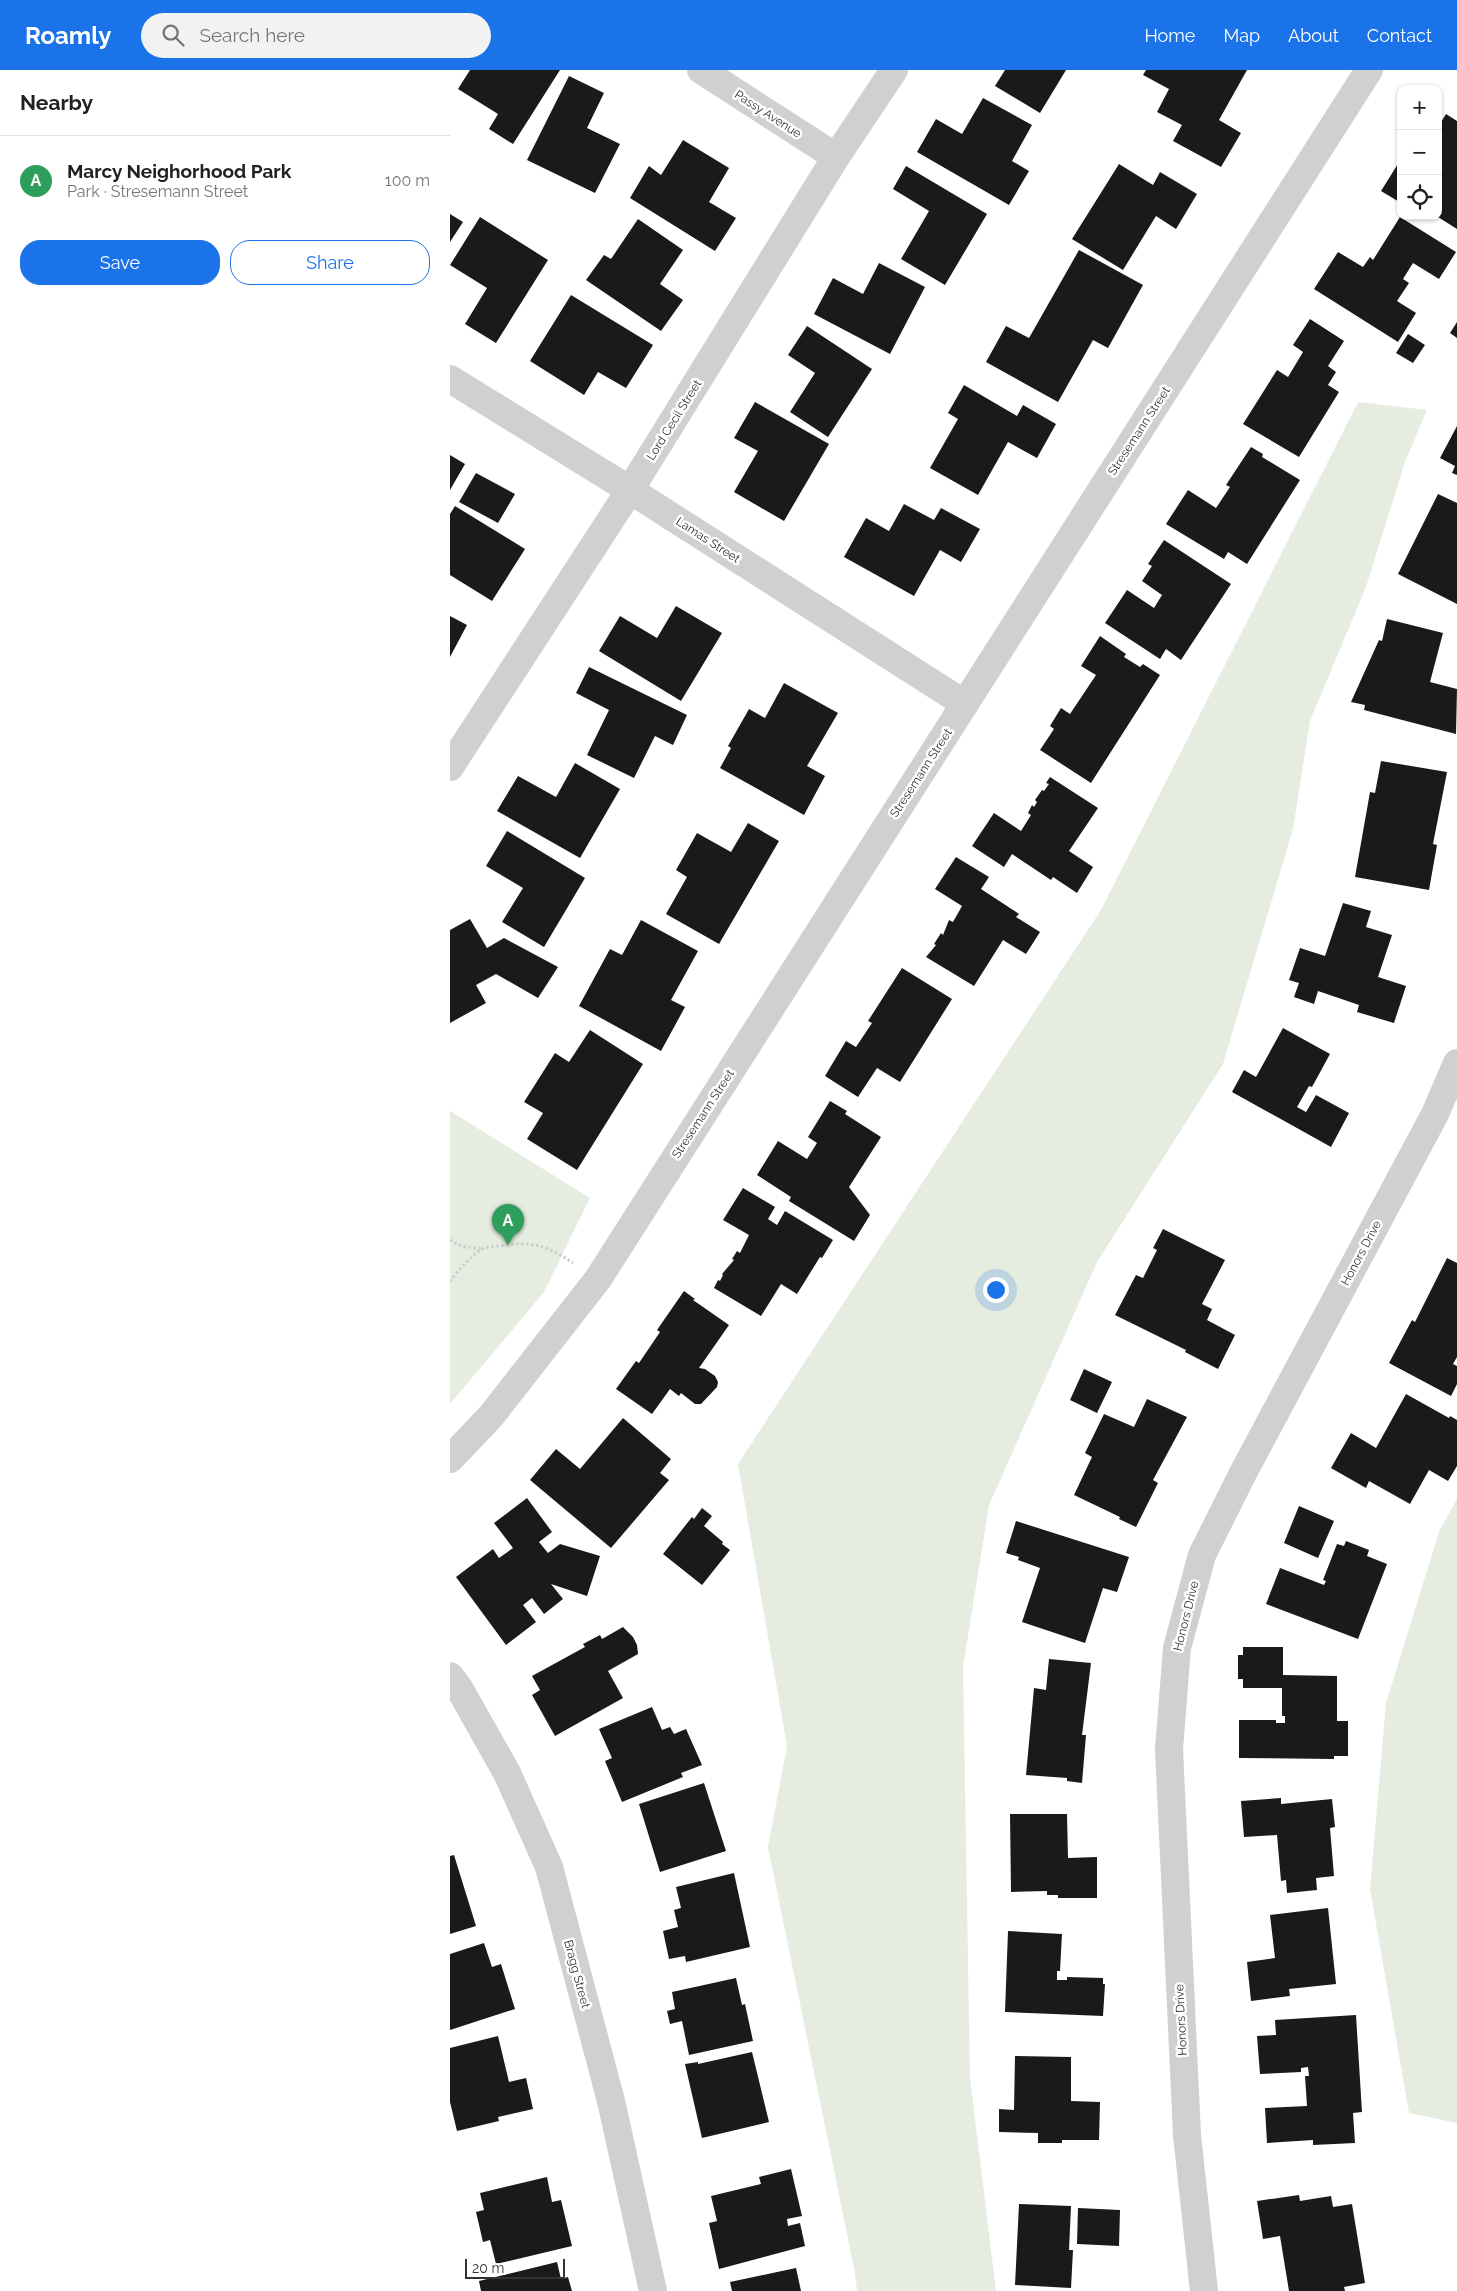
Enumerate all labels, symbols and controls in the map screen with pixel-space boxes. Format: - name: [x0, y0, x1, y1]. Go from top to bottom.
- search box: [141, 13, 491, 58]
- text: Roamly: [25, 21, 111, 50]
- icon: search: [159, 21, 187, 49]
- text: Search here: [199, 24, 305, 46]
- text: Home: [1144, 25, 1195, 46]
- text: Map: [1223, 25, 1260, 46]
- text: About: [1288, 25, 1339, 46]
- text: Contact: [1367, 25, 1432, 46]
- map controls: [1397, 85, 1442, 220]
- button: +: [1397, 85, 1442, 130]
- street label: Passy Avenue: [732, 87, 804, 141]
- text: Nearby: [20, 90, 93, 115]
- button: −: [1397, 130, 1442, 175]
- text: Marcy Neighorhood Park: [67, 160, 291, 182]
- text: A: [31, 171, 41, 190]
- text: 100 m: [385, 171, 430, 190]
- button: locate: [1397, 175, 1442, 220]
- text: Park · Stresemann Street: [67, 182, 248, 201]
- button: Save: [20, 240, 220, 285]
- button: Share: [230, 240, 430, 285]
- street label: Lord Cecil Street: [644, 377, 704, 463]
- street label: Stresemann Street: [1105, 384, 1173, 478]
- street label: Lamas Street: [673, 514, 743, 566]
- street label: Stresemann Street: [887, 726, 955, 820]
- street label: Stresemann Street: [669, 1067, 737, 1161]
- pin: A: [492, 1204, 524, 1245]
- street label: Honors Drive: [1338, 1218, 1384, 1288]
- your location: [983, 1277, 1009, 1303]
- street label: Honors Drive: [1171, 1580, 1201, 1652]
- street label: Bragg Street: [561, 1938, 593, 2010]
- street label: Honors Drive: [1172, 1984, 1190, 2056]
- scale bar: [465, 2256, 565, 2279]
- text: 20 m: [472, 2260, 504, 2276]

